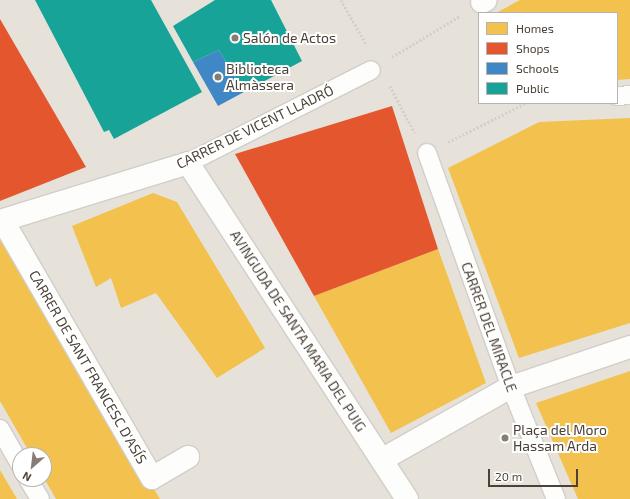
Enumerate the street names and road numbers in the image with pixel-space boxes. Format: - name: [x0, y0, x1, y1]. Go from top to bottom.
- street label: CARRER DE VICENT LLADRÓ: [173, 81, 337, 173]
- street label: AVINGUDA DE SANTA MARIA DEL PUIG: [226, 227, 370, 435]
- street label: CARRER DEL MIRACLE: [458, 260, 520, 394]
- street label: CARRER DE SANT FRANCESC D'ASÍS: [26, 267, 150, 467]

